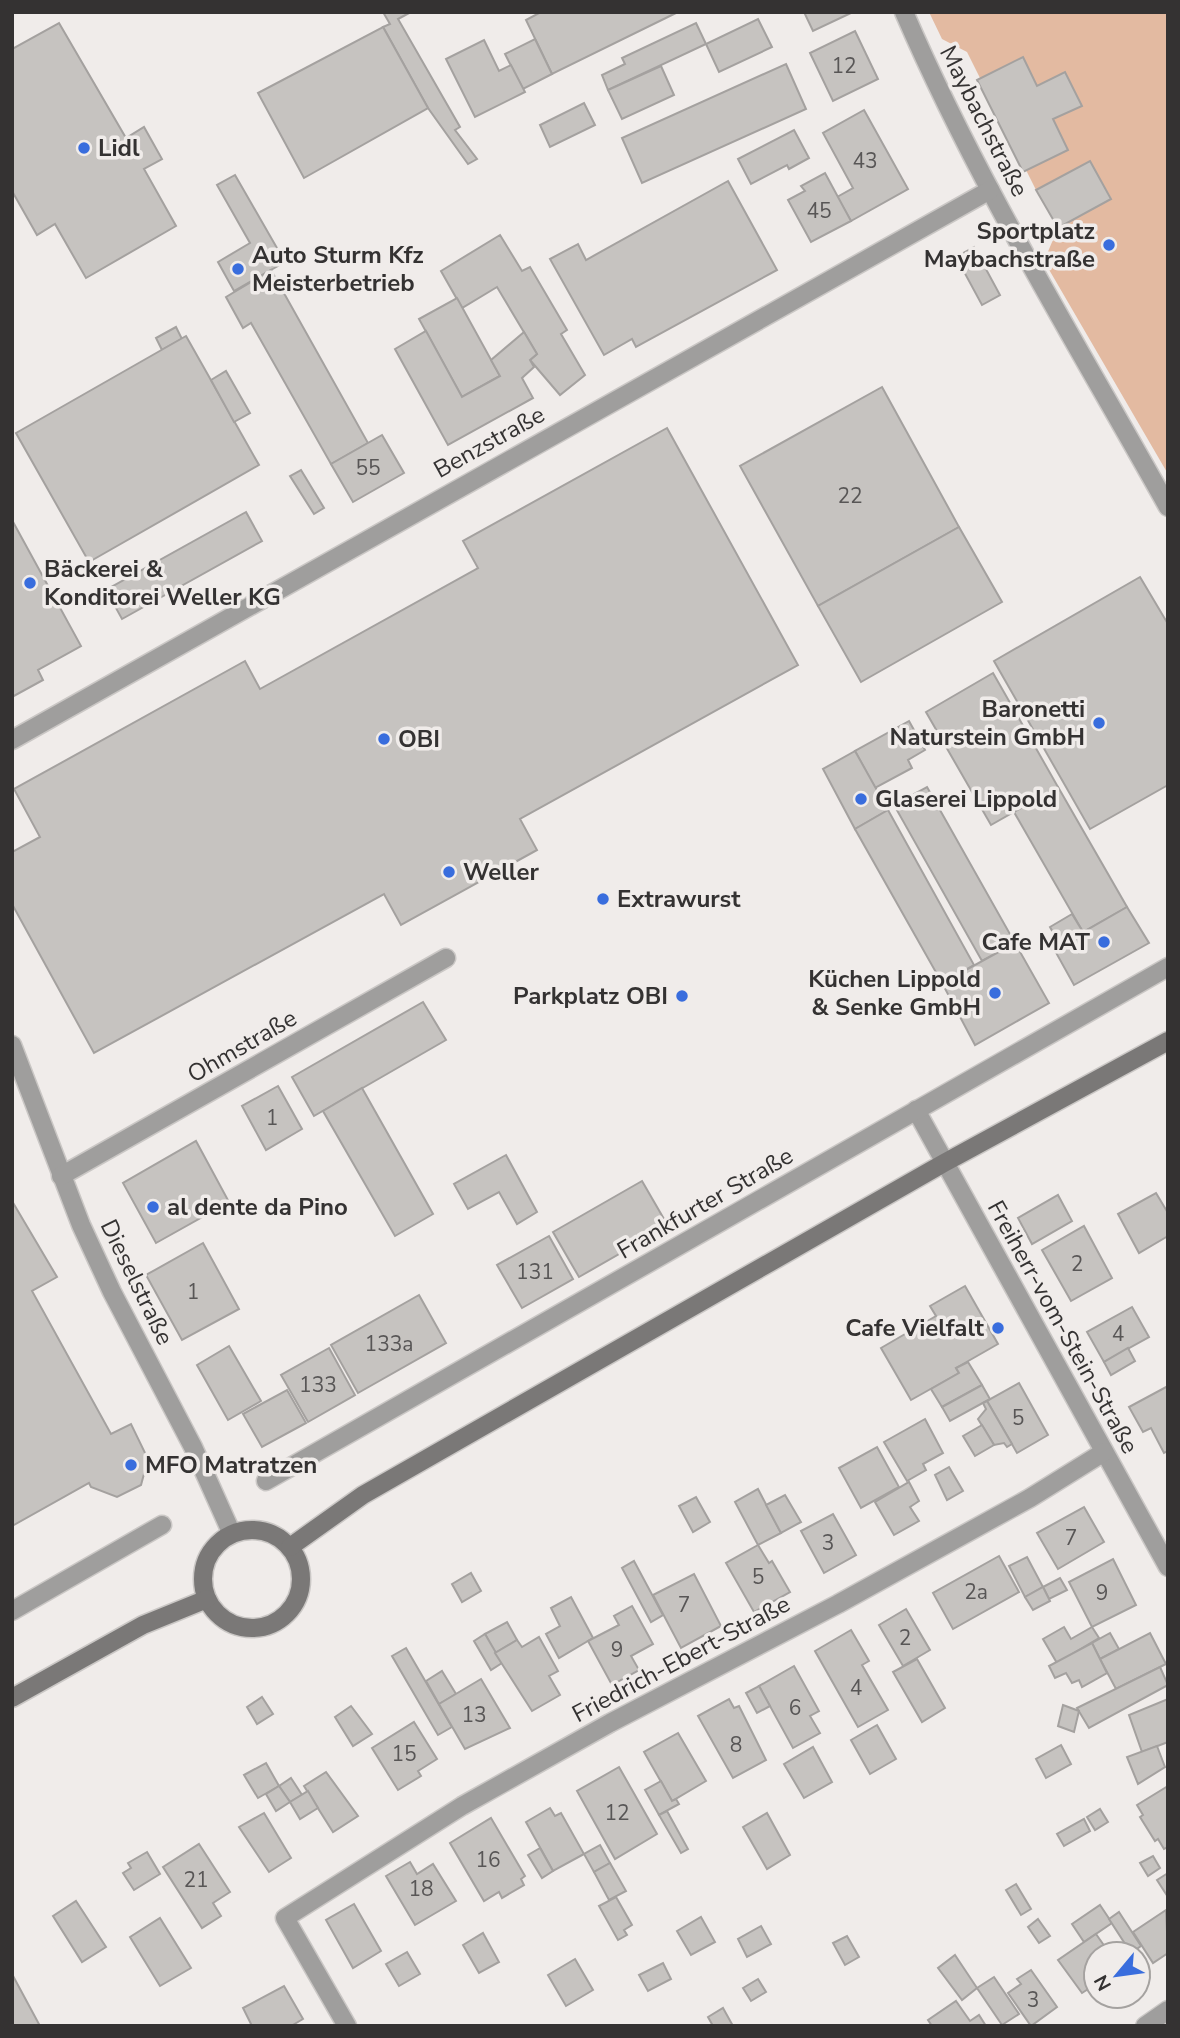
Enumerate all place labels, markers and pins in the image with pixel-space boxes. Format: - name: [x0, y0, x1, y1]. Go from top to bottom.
- place label: Lidl: [98, 132, 140, 164]
- marker: Lidl: [76, 140, 92, 156]
- place label: Sportplatz Maybachstraße: [924, 215, 1095, 275]
- marker: Sportplatz Maybachstraße: [1101, 237, 1117, 253]
- place label: Auto Sturm Kfz Meisterbetrieb: [252, 239, 424, 299]
- marker: Auto Sturm Kfz Meisterbetrieb: [230, 261, 246, 277]
- place label: Bäckerei & Konditorei Weller KG: [44, 553, 281, 613]
- marker: Bäckerei & Konditorei Weller KG: [22, 575, 38, 591]
- place label: Baronetti Naturstein GmbH: [890, 693, 1085, 753]
- marker: Baronetti Naturstein GmbH: [1091, 715, 1107, 731]
- place label: OBI: [398, 723, 440, 755]
- marker: OBI: [376, 731, 392, 747]
- place label: Glaserei Lippold: [875, 783, 1057, 815]
- marker: Glaserei Lippold: [853, 791, 869, 807]
- place label: Weller: [463, 856, 539, 888]
- marker: Weller: [441, 864, 457, 880]
- place label: Extrawurst: [617, 883, 741, 915]
- marker: Extrawurst: [595, 891, 611, 907]
- place label: Cafe MAT: [981, 926, 1090, 958]
- marker: Cafe MAT: [1096, 934, 1112, 950]
- place label: Küchen Lippold & Senke GmbH: [808, 963, 981, 1023]
- place label: Parkplatz OBI: [513, 980, 668, 1012]
- marker: Küchen Lippold & Senke GmbH: [987, 985, 1003, 1001]
- marker: Parkplatz OBI: [674, 988, 690, 1004]
- place label: al dente da Pino: [167, 1191, 348, 1223]
- marker: al dente da Pino: [145, 1199, 161, 1215]
- place label: Cafe Vielfalt: [845, 1312, 985, 1344]
- marker: Cafe Vielfalt: [990, 1320, 1006, 1336]
- place label: MFO Matratzen: [145, 1449, 317, 1481]
- marker: MFO Matratzen: [123, 1457, 139, 1473]

